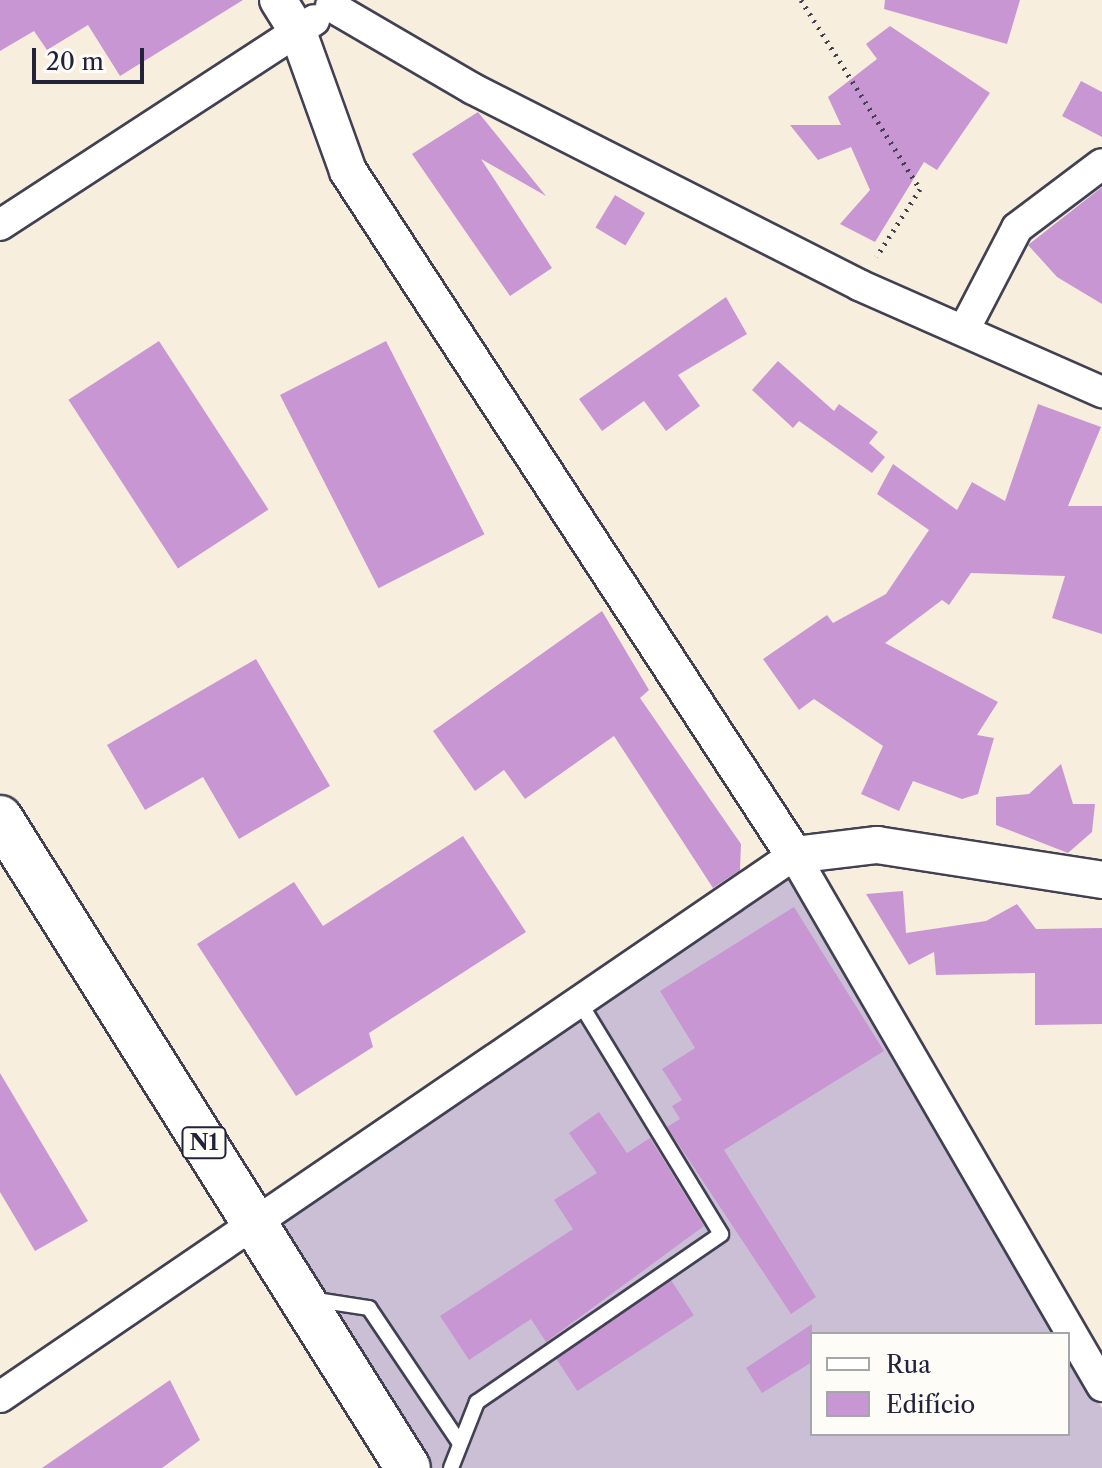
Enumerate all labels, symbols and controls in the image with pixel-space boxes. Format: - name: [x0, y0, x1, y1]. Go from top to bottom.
- scale bar: [36, 32, 148, 82]
- text: 20 m: [46, 47, 104, 76]
- road number: N1: [180, 1125, 228, 1161]
- legend: [810, 1332, 1070, 1436]
- text: Rua: [886, 1350, 931, 1379]
- text: Edifício: [886, 1390, 975, 1419]

